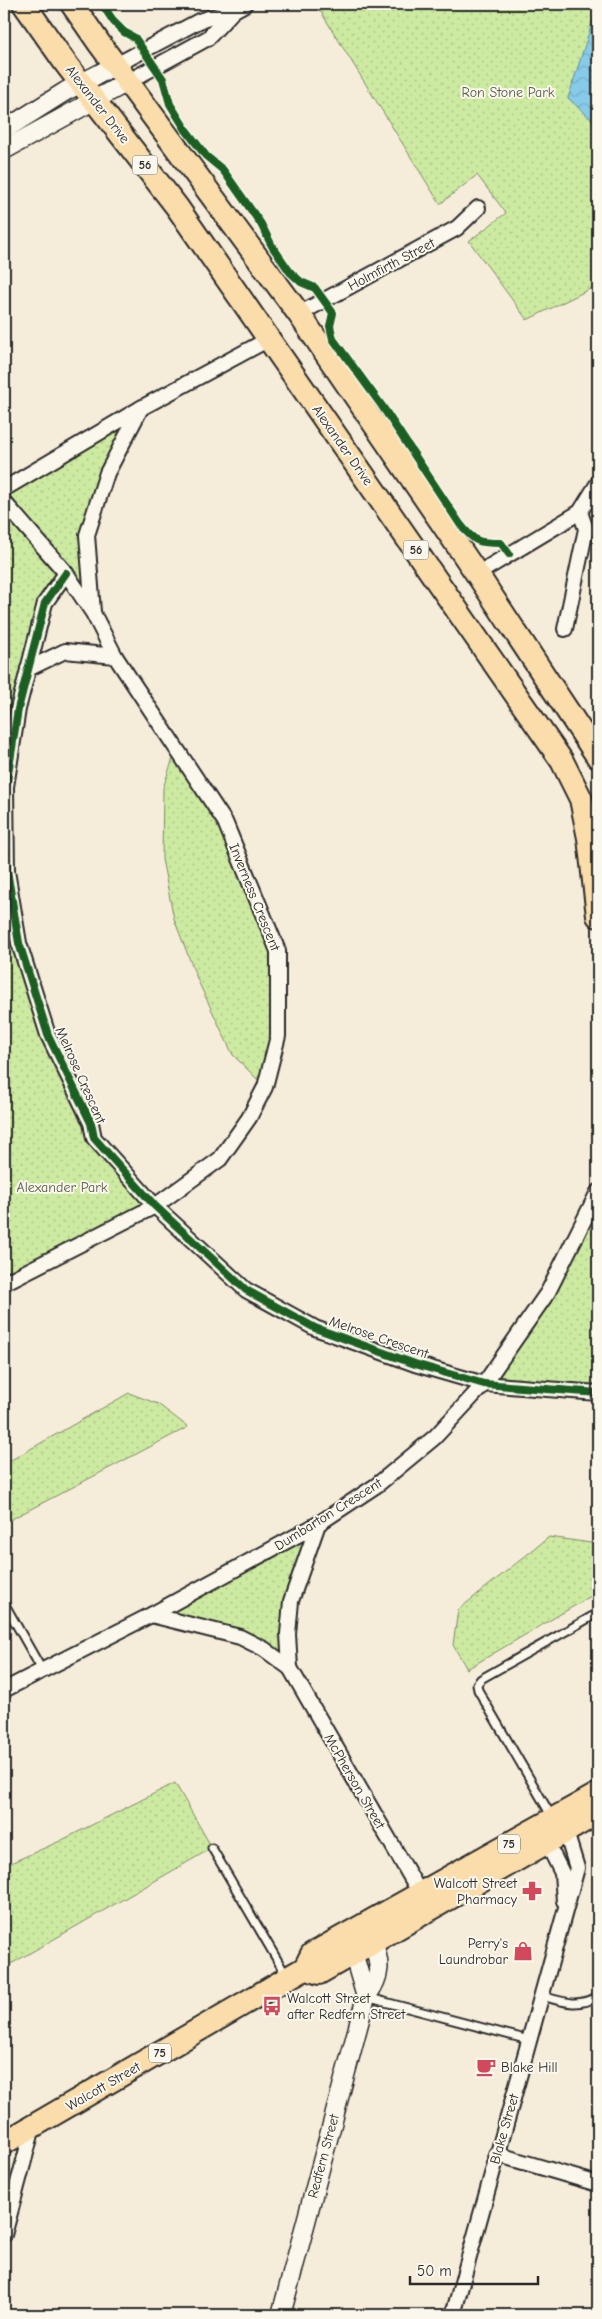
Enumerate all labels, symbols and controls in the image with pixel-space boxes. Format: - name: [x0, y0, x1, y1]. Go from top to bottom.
- street label: Alexander Drive: [62, 62, 133, 147]
- park label: Ron Stone Park: [462, 84, 555, 101]
- road number: 56: [132, 156, 158, 174]
- street label: Holmfirth Street: [345, 234, 439, 294]
- street label: Alexander Drive: [309, 402, 377, 489]
- road number: 56: [404, 540, 428, 560]
- street label: Inverness Crescent: [225, 841, 284, 954]
- street label: Melrose Crescent: [52, 1024, 110, 1127]
- park label: Alexander Park: [17, 1179, 108, 1196]
- street label: Melrose Crescent: [327, 1312, 432, 1363]
- street label: Dumbarton Crescent: [271, 1474, 386, 1554]
- street label: McPherson Street: [320, 1731, 389, 1833]
- road number: 75: [498, 1835, 520, 1854]
- place label: Walcott Street Pharmacy: [434, 1875, 518, 1908]
- pharmacy icon: Walcott Street Pharmacy: [521, 1880, 543, 1902]
- place label: Perry's Laundrobar: [439, 1935, 508, 1968]
- shop icon: Perry's Laundrobar: [512, 1940, 534, 1962]
- place label: Walcott Street after Redfern Street: [287, 1990, 406, 2023]
- bus stop icon: Walcott Street after Redfern Street: [261, 1995, 283, 2017]
- road number: 75: [149, 2044, 171, 2062]
- cafe icon: Blake Hill: [475, 2056, 497, 2078]
- street label: Walcott Street: [63, 2058, 144, 2115]
- place label: Blake Hill: [501, 2059, 558, 2076]
- street label: Blake Street: [486, 2091, 523, 2166]
- street label: Redfern Street: [304, 2111, 343, 2200]
- scale bar: [410, 2254, 537, 2286]
- text: 50 m: [417, 2262, 452, 2280]

